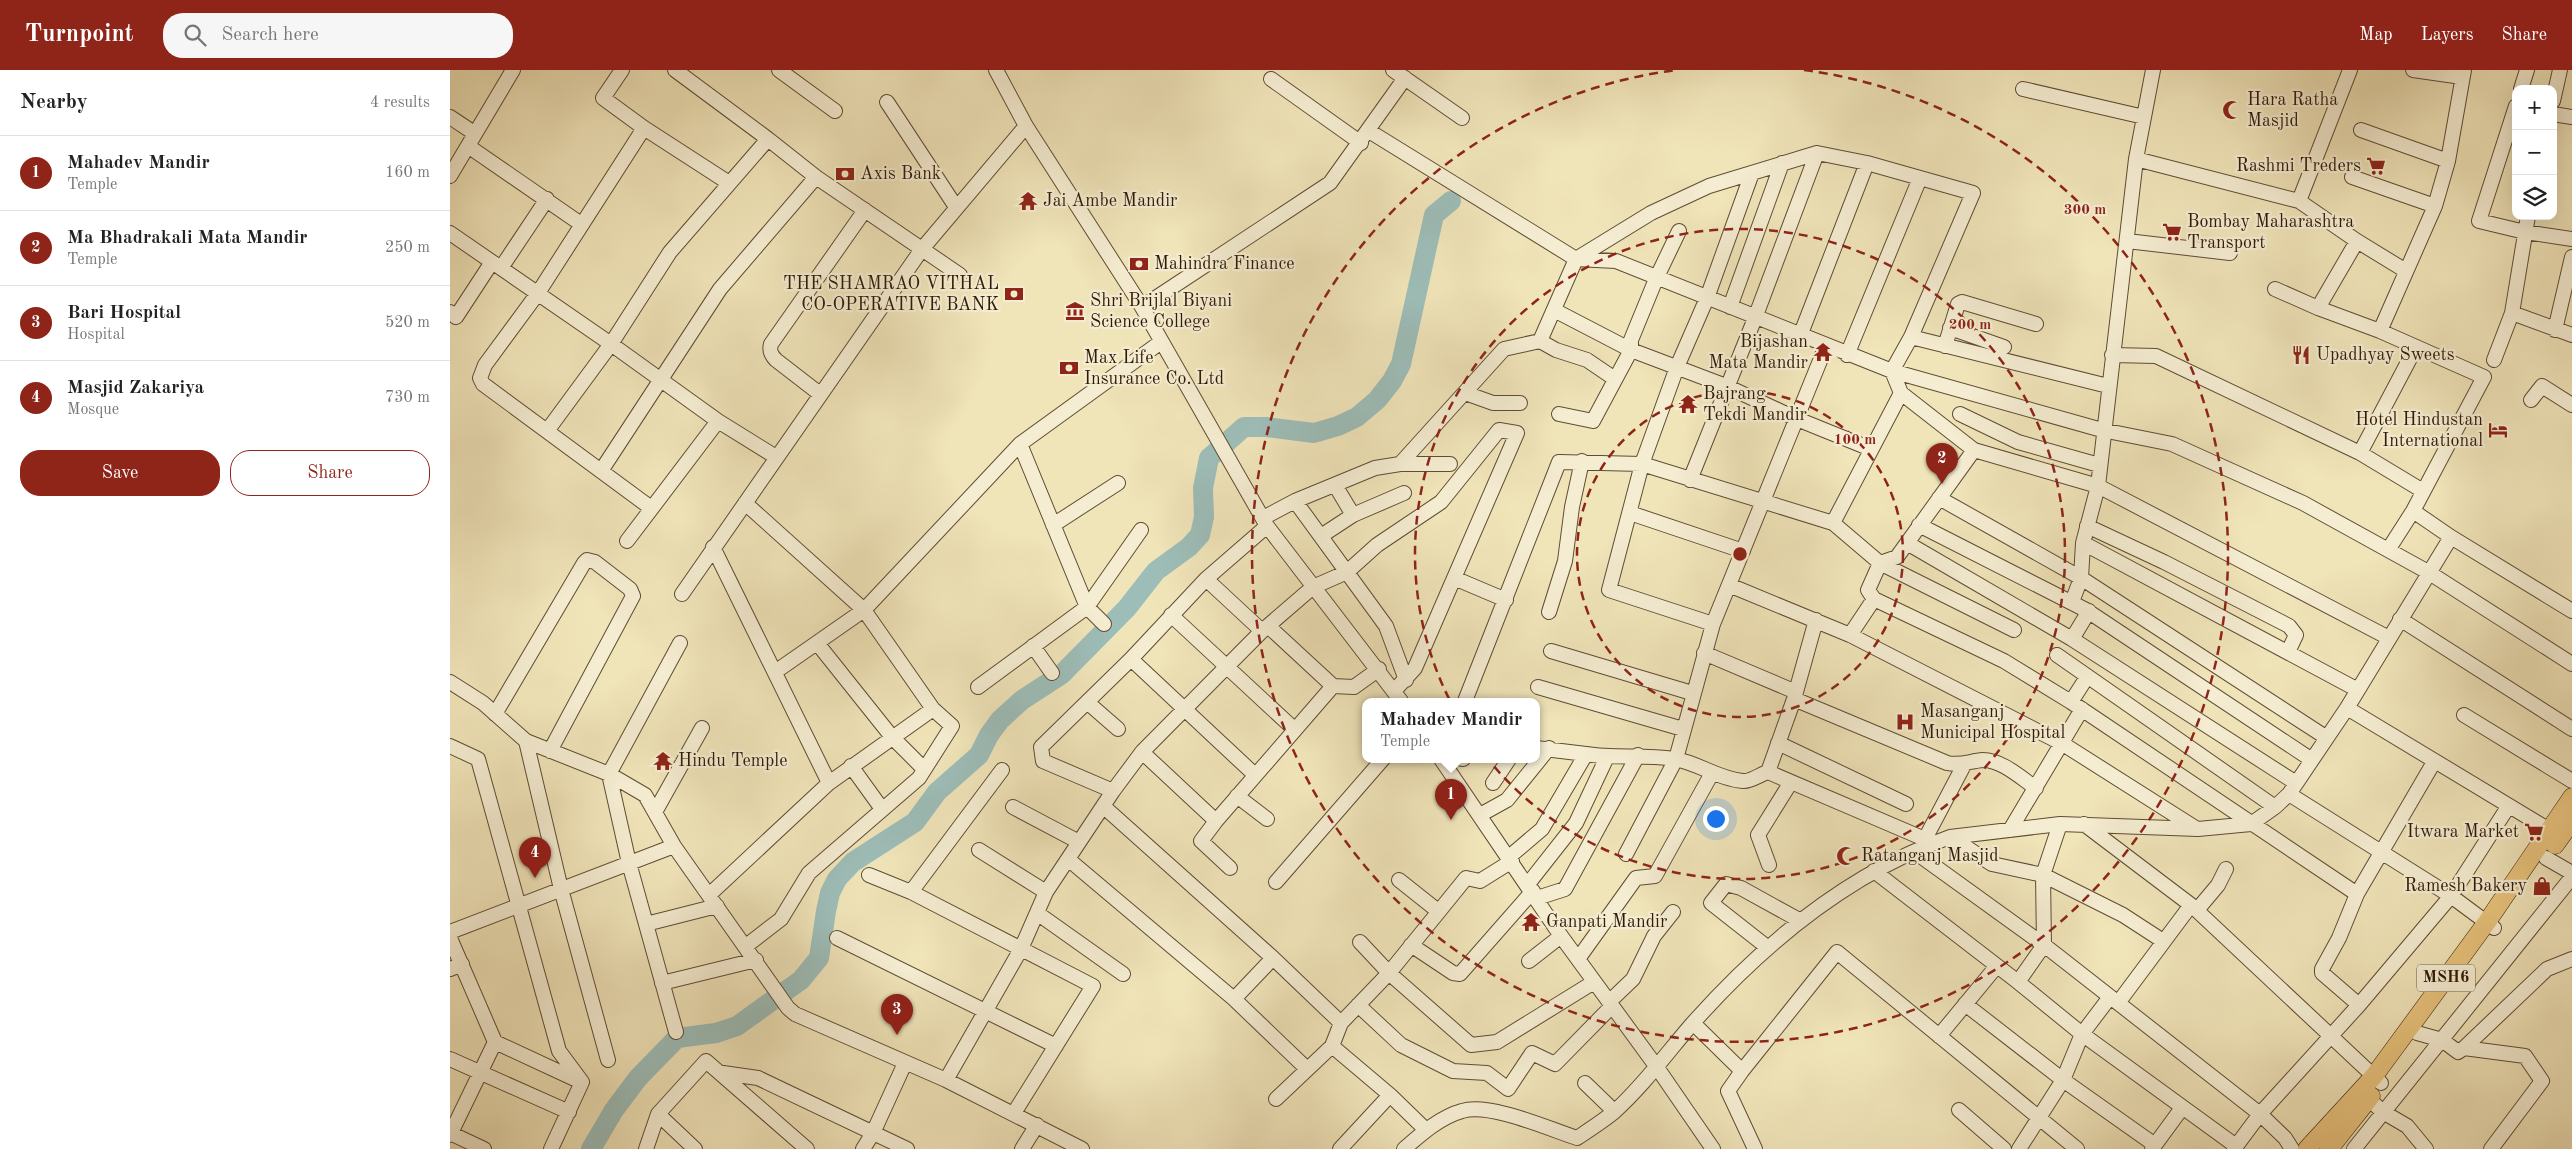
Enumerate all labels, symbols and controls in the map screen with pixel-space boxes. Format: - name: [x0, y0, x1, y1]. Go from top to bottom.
- search box: [163, 13, 513, 58]
- icon: search: [181, 21, 209, 49]
- text: Turnpoint: [25, 23, 133, 47]
- text: Search here: [221, 26, 319, 45]
- text: Map: [2359, 26, 2393, 44]
- text: Layers: [2421, 26, 2473, 44]
- text: Share: [2501, 26, 2547, 44]
- map controls: [2512, 85, 2557, 220]
- button: +: [2512, 85, 2557, 130]
- place label: Hara Ratha Masjid: [2247, 91, 2338, 130]
- text: Nearby: [20, 92, 88, 113]
- text: 4 results: [370, 95, 430, 111]
- mosque icon: Hara Ratha Masjid: [2221, 99, 2243, 121]
- button: −: [2512, 130, 2557, 175]
- text: Mahadev Mandir: [67, 154, 210, 173]
- supermarket icon: Rashmi Treders: [2365, 155, 2387, 177]
- place label: Rashmi Treders: [2236, 157, 2361, 175]
- bank icon: Axis Bank: [834, 163, 856, 185]
- text: 1: [31, 165, 41, 181]
- text: 160 m: [385, 165, 430, 181]
- place label: Axis Bank: [860, 165, 941, 183]
- button: layers: [2512, 175, 2557, 220]
- text: Temple: [67, 177, 117, 193]
- temple icon: Jai Ambe Mandir: [1017, 190, 1039, 212]
- place label: Jai Ambe Mandir: [1043, 192, 1178, 210]
- text: 300 m: [2064, 203, 2106, 218]
- place label: Bombay Maharashtra Transport: [2187, 213, 2354, 252]
- supermarket icon: Bombay Maharashtra Transport: [2161, 221, 2183, 243]
- text: Ma Bhadrakali Mata Mandir: [67, 229, 308, 248]
- text: 2: [31, 240, 41, 256]
- text: 250 m: [385, 240, 430, 256]
- text: Temple: [67, 252, 117, 268]
- bank icon: Mahindra Finance: [1128, 253, 1150, 275]
- place label: Mahindra Finance: [1154, 255, 1295, 273]
- place label: THE SHAMRAO VITHAL CO-OPERATIVE BANK: [783, 275, 999, 314]
- bank icon: THE SHAMRAO VITHAL CO-OPERATIVE BANK: [1003, 283, 1025, 305]
- place label: Shri Brijlal Biyani Science College: [1090, 292, 1232, 331]
- museum icon: Shri Brijlal Biyani Science College: [1064, 300, 1086, 322]
- text: Bari Hospital: [67, 304, 181, 323]
- text: 3: [31, 315, 41, 331]
- text: 520 m: [385, 315, 430, 331]
- text: 200 m: [1949, 318, 1991, 333]
- text: Hospital: [67, 327, 125, 343]
- place label: Bijashan Mata Mandir: [1708, 333, 1809, 372]
- temple icon: Bijashan Mata Mandir: [1812, 341, 1834, 363]
- restaurant icon: Upadhyay Sweets: [2290, 344, 2312, 366]
- place label: Upadhyay Sweets: [2316, 346, 2455, 364]
- place label: Max Life Insurance Co. Ltd: [1084, 349, 1224, 388]
- bank icon: Max Life Insurance Co. Ltd: [1058, 357, 1080, 379]
- text: Masjid Zakariya: [67, 379, 204, 398]
- place label: Bajrang Tekdi Mandir: [1703, 385, 1808, 424]
- text: 4: [31, 390, 41, 406]
- text: 730 m: [385, 390, 430, 406]
- temple icon: Bajrang Tekdi Mandir: [1677, 393, 1699, 415]
- text: Mosque: [67, 402, 119, 418]
- place label: Hotel Hindustan International: [2355, 411, 2483, 450]
- hotel icon: Hotel Hindustan International: [2487, 419, 2509, 441]
- text: 100 m: [1834, 433, 1876, 448]
- pin: 2: [1926, 443, 1958, 484]
- button: Save: [20, 450, 220, 496]
- button: Share: [230, 450, 430, 496]
- centre of rings: [1731, 545, 1749, 563]
- popup: [1362, 698, 1540, 763]
- place label: Masanganj Municipal Hospital: [1920, 703, 2065, 742]
- text: Mahadev Mandir: [1380, 711, 1522, 730]
- hospital icon: Masanganj Municipal Hospital: [1894, 711, 1916, 733]
- text: Temple: [1380, 734, 1430, 750]
- temple icon: Hindu Temple: [652, 750, 674, 772]
- place label: Hindu Temple: [678, 752, 787, 770]
- pin: 1: [1435, 779, 1467, 820]
- your location: [1703, 806, 1729, 832]
- supermarket icon: Itwara Market: [2523, 821, 2545, 843]
- place label: Itwara Market: [2407, 823, 2519, 841]
- pin: 4: [519, 837, 551, 878]
- mosque icon: Ratanganj Masjid: [1835, 845, 1857, 867]
- place label: Ratanganj Masjid: [1861, 847, 1999, 865]
- shop icon: Ramesh Bakery: [2531, 875, 2553, 897]
- place label: Ramesh Bakery: [2404, 877, 2527, 895]
- temple icon: Ganpati Mandir: [1520, 911, 1542, 933]
- place label: Ganpati Mandir: [1546, 913, 1668, 931]
- road number: MSH6: [2417, 964, 2475, 991]
- pin: 3: [881, 994, 913, 1035]

